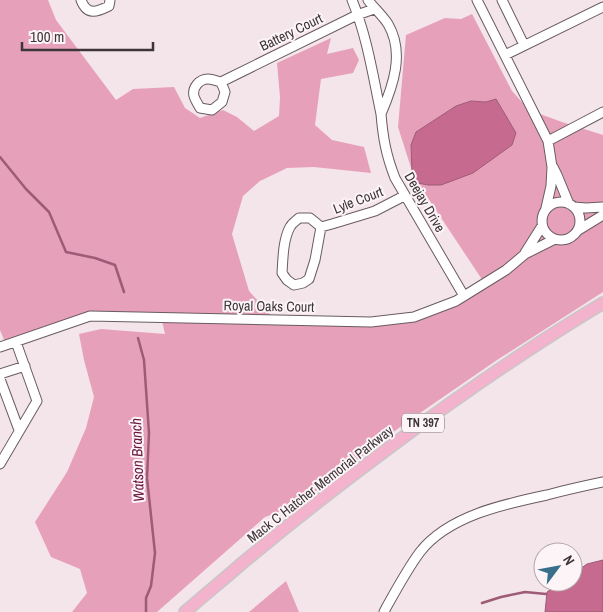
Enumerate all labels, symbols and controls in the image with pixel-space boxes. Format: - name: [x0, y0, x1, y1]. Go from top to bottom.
- street label: Battery Court: [257, 9, 325, 55]
- scale bar: [22, 20, 154, 52]
- text: 100 m: [30, 26, 64, 47]
- street label: Deejay Drive: [401, 169, 449, 235]
- street label: Lyle Court: [331, 182, 385, 218]
- street label: Royal Oaks Court: [224, 296, 314, 316]
- road number: TN 397: [402, 413, 444, 432]
- water label: Watson Branch: [125, 418, 149, 502]
- street label: Mack C Hatcher Memorial Parkway: [243, 421, 397, 547]
- north arrow: [533, 542, 583, 592]
- text: N: [559, 552, 579, 568]

